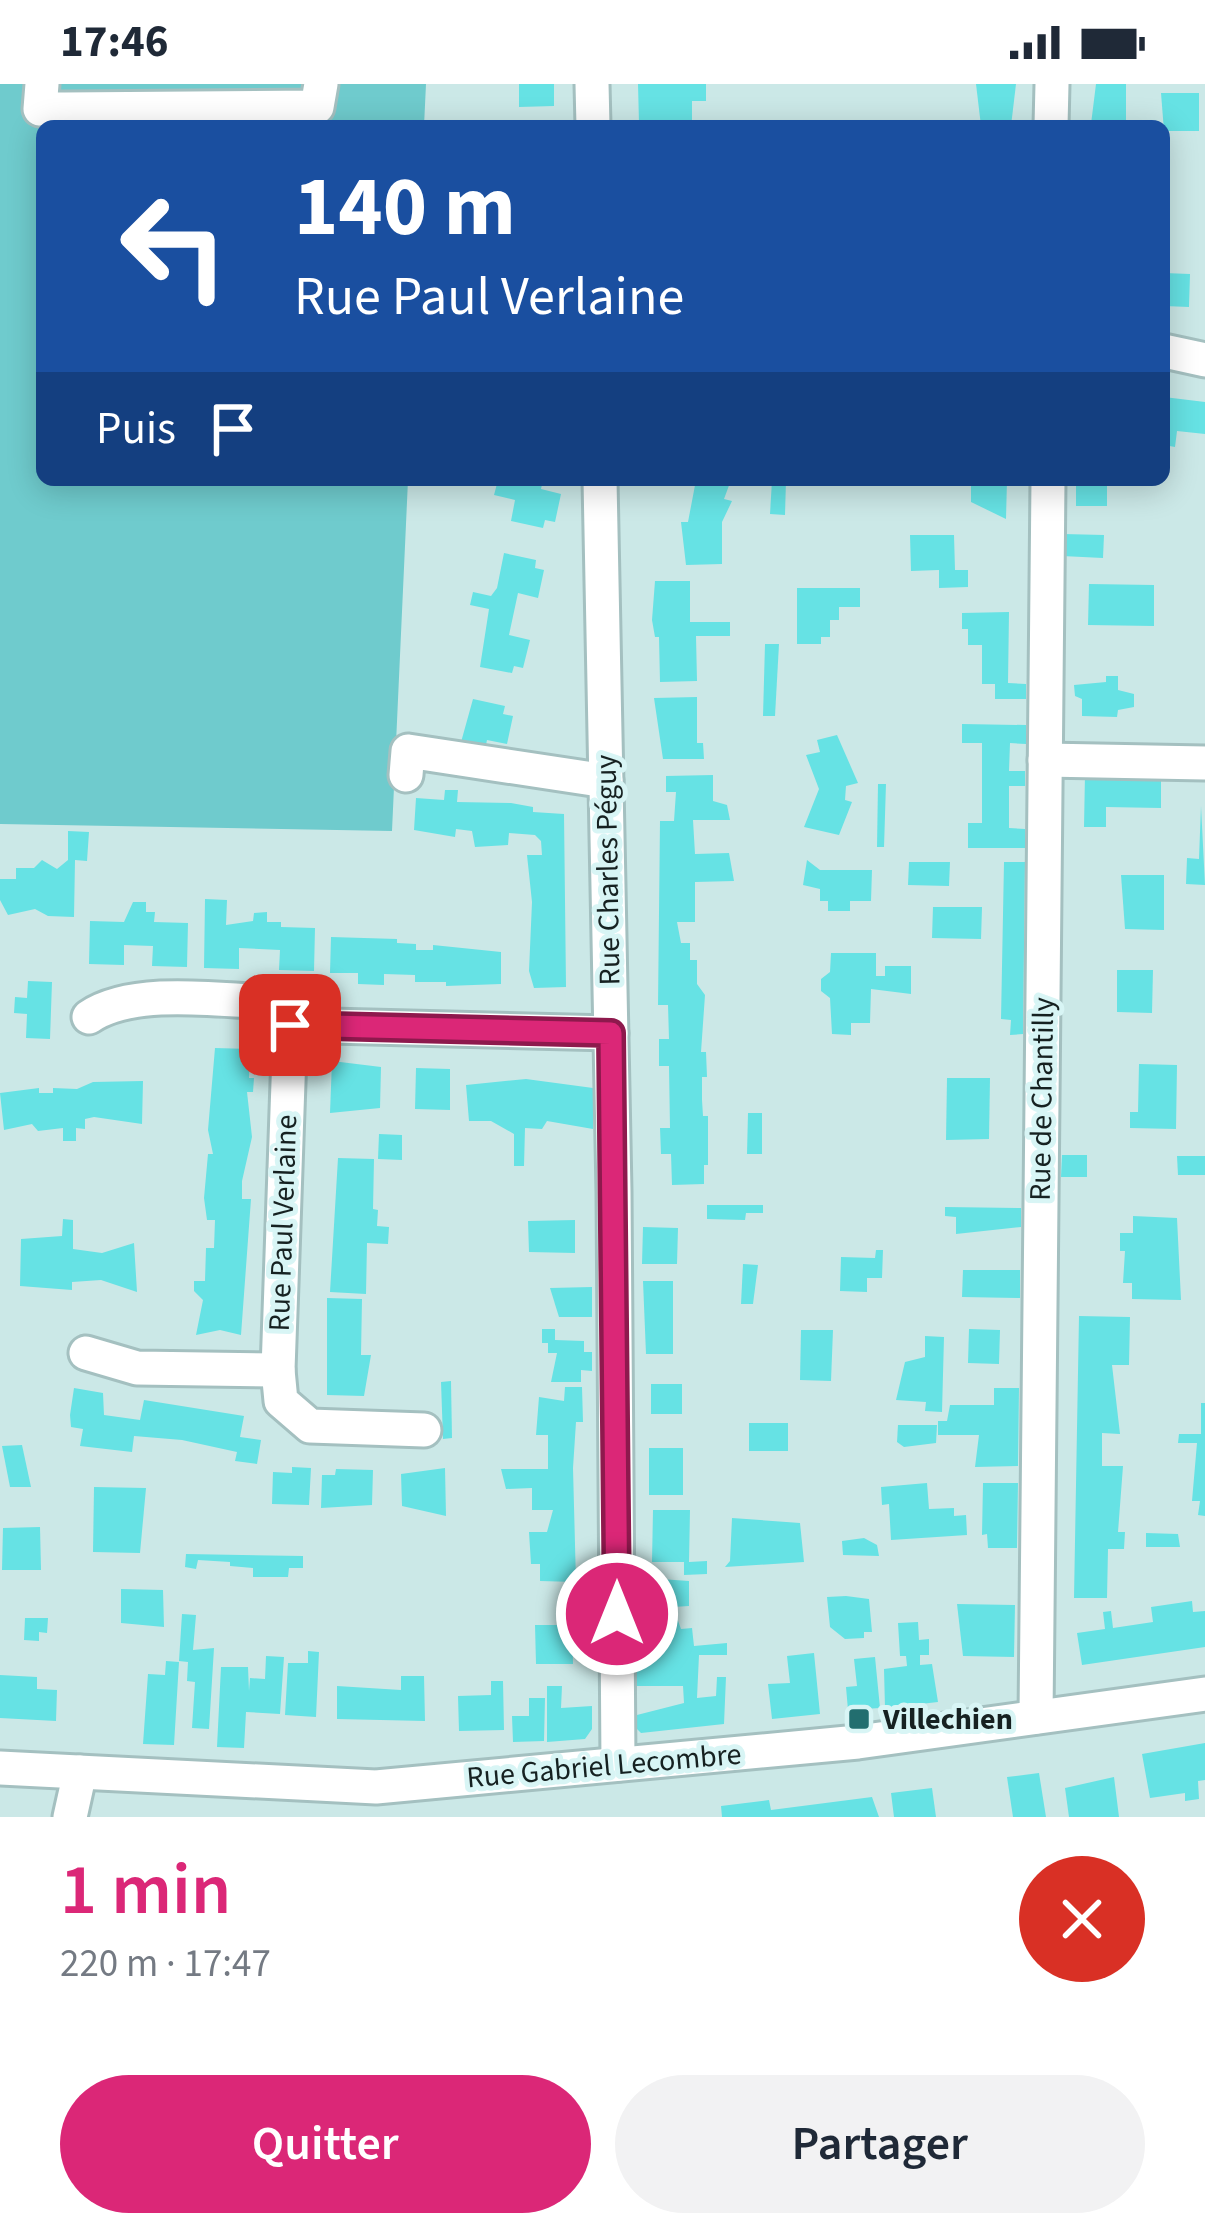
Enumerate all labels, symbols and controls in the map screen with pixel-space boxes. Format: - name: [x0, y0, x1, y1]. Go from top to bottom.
- text: 17:46: [60, 10, 169, 74]
- text: 140 m: [294, 148, 516, 268]
- icon: left: [96, 168, 252, 324]
- text: Rue Paul Verlaine: [294, 259, 684, 336]
- icon: arrive: [200, 396, 266, 462]
- text: Puis: [96, 397, 176, 461]
- street label: Rue Charles Péguy: [584, 754, 632, 986]
- pin: [239, 974, 341, 1076]
- icon: arrive: [257, 992, 323, 1058]
- street label: Rue de Chantilly: [1019, 997, 1065, 1201]
- street label: Rue Paul Verlaine: [258, 1114, 308, 1332]
- position arrow: [554, 1551, 680, 1677]
- place label: Villechien: [882, 1698, 1013, 1741]
- marker: Villechien: [846, 1706, 872, 1732]
- street label: Rue Gabriel Lecombre: [465, 1733, 743, 1799]
- text: 1 min: [60, 1839, 231, 1942]
- button: close: [1019, 1856, 1145, 1982]
- text: 220 m · 17:47: [60, 1936, 271, 1992]
- button: Quitter: [60, 2075, 591, 2213]
- button: Partager: [615, 2075, 1145, 2213]

